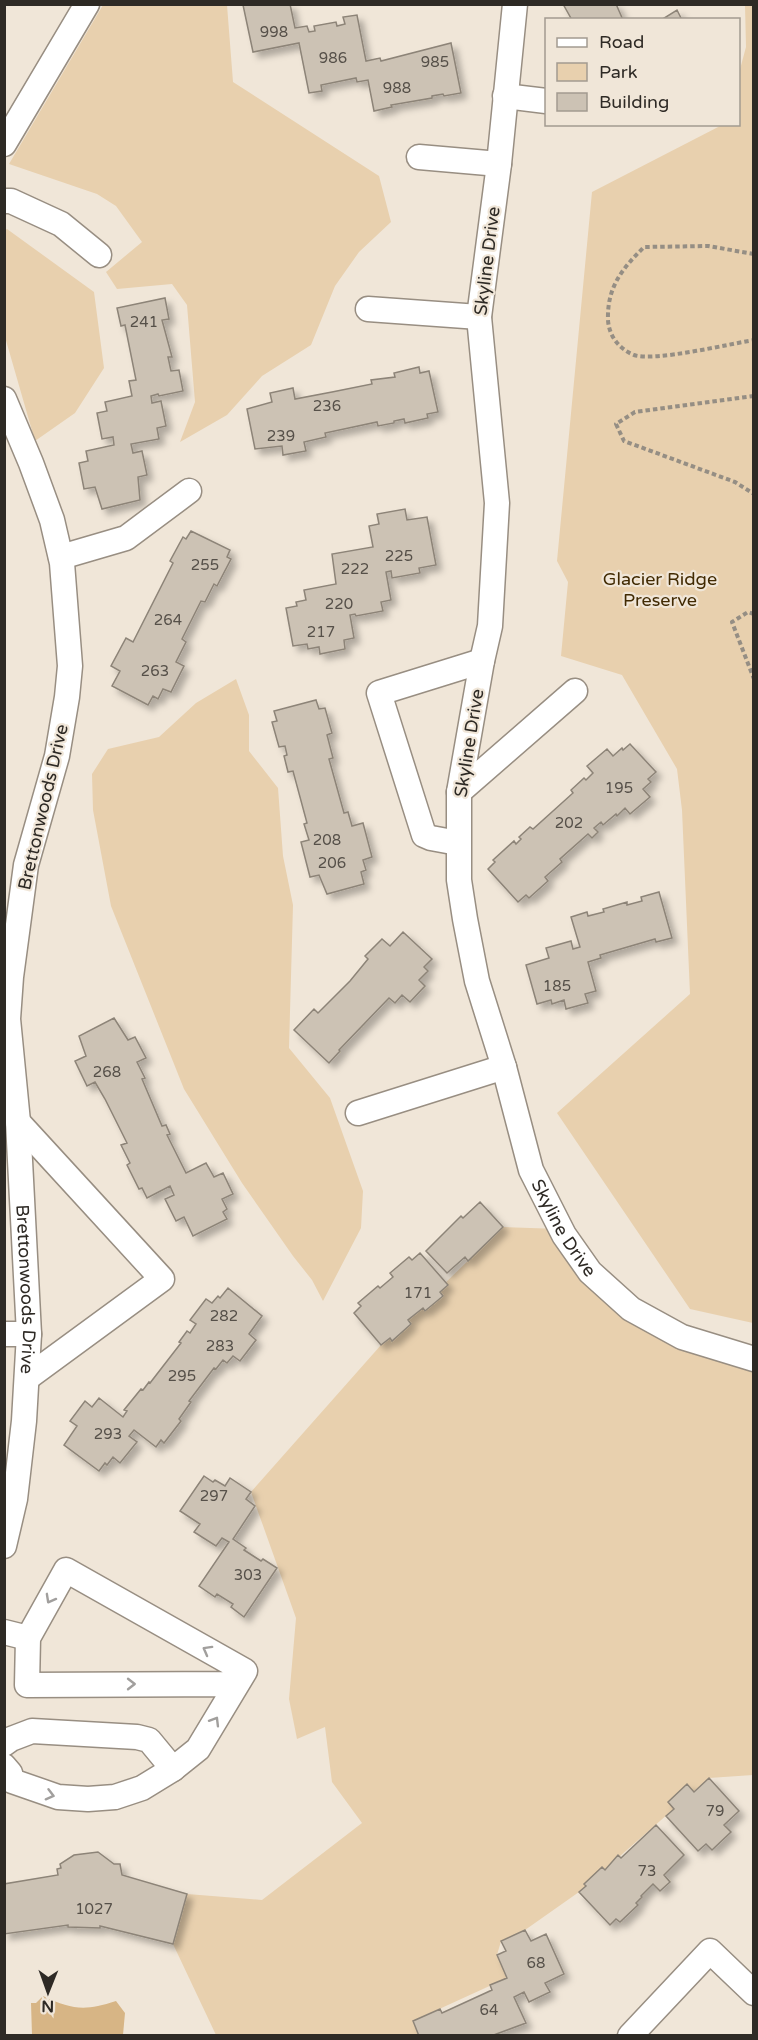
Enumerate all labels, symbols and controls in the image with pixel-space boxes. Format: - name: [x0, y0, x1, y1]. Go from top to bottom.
- legend: [545, 18, 740, 126]
- house number: 998: [260, 23, 288, 41]
- text: Road: [599, 31, 644, 53]
- house number: 986: [319, 49, 347, 67]
- house number: 985: [421, 53, 449, 71]
- text: Park: [599, 61, 638, 83]
- house number: 988: [383, 79, 411, 97]
- text: Building: [599, 91, 669, 113]
- street label: Skyline Drive: [469, 205, 505, 317]
- house number: 241: [130, 313, 158, 331]
- house number: 236: [313, 397, 341, 415]
- house number: 239: [267, 427, 295, 445]
- house number: 225: [385, 547, 413, 565]
- house number: 255: [191, 556, 219, 574]
- house number: 222: [341, 560, 369, 578]
- park label: Glacier Ridge Preserve: [603, 568, 717, 611]
- house number: 220: [325, 595, 353, 613]
- house number: 264: [154, 611, 182, 629]
- house number: 217: [307, 623, 335, 641]
- house number: 263: [141, 662, 169, 680]
- street label: Skyline Drive: [450, 687, 488, 799]
- street label: Brettonwoods Drive: [13, 722, 73, 892]
- house number: 195: [605, 779, 633, 797]
- house number: 202: [555, 814, 583, 832]
- house number: 208: [313, 831, 341, 849]
- house number: 206: [318, 854, 346, 872]
- house number: 185: [543, 977, 571, 995]
- house number: 268: [93, 1063, 121, 1081]
- street label: Skyline Drive: [527, 1176, 601, 1281]
- street label: Brettonwoods Drive: [11, 1204, 40, 1375]
- house number: 171: [404, 1284, 432, 1302]
- house number: 282: [210, 1307, 238, 1325]
- house number: 283: [206, 1337, 234, 1355]
- house number: 295: [168, 1367, 196, 1385]
- house number: 293: [94, 1425, 122, 1443]
- house number: 297: [200, 1487, 228, 1505]
- house number: 303: [234, 1566, 262, 1584]
- one-way arrow: [46, 1593, 57, 1603]
- one-way arrow: [202, 1645, 213, 1657]
- one-way arrow: [126, 1678, 135, 1691]
- one-way arrow: [208, 1717, 219, 1727]
- one-way arrow: [45, 1787, 55, 1800]
- house number: 79: [706, 1802, 724, 1820]
- house number: 73: [638, 1862, 656, 1880]
- house number: 1027: [75, 1900, 113, 1918]
- house number: 68: [527, 1954, 545, 1972]
- north arrow: [18, 1962, 78, 2022]
- text: N: [41, 1996, 54, 2016]
- house number: 64: [480, 2001, 498, 2019]

